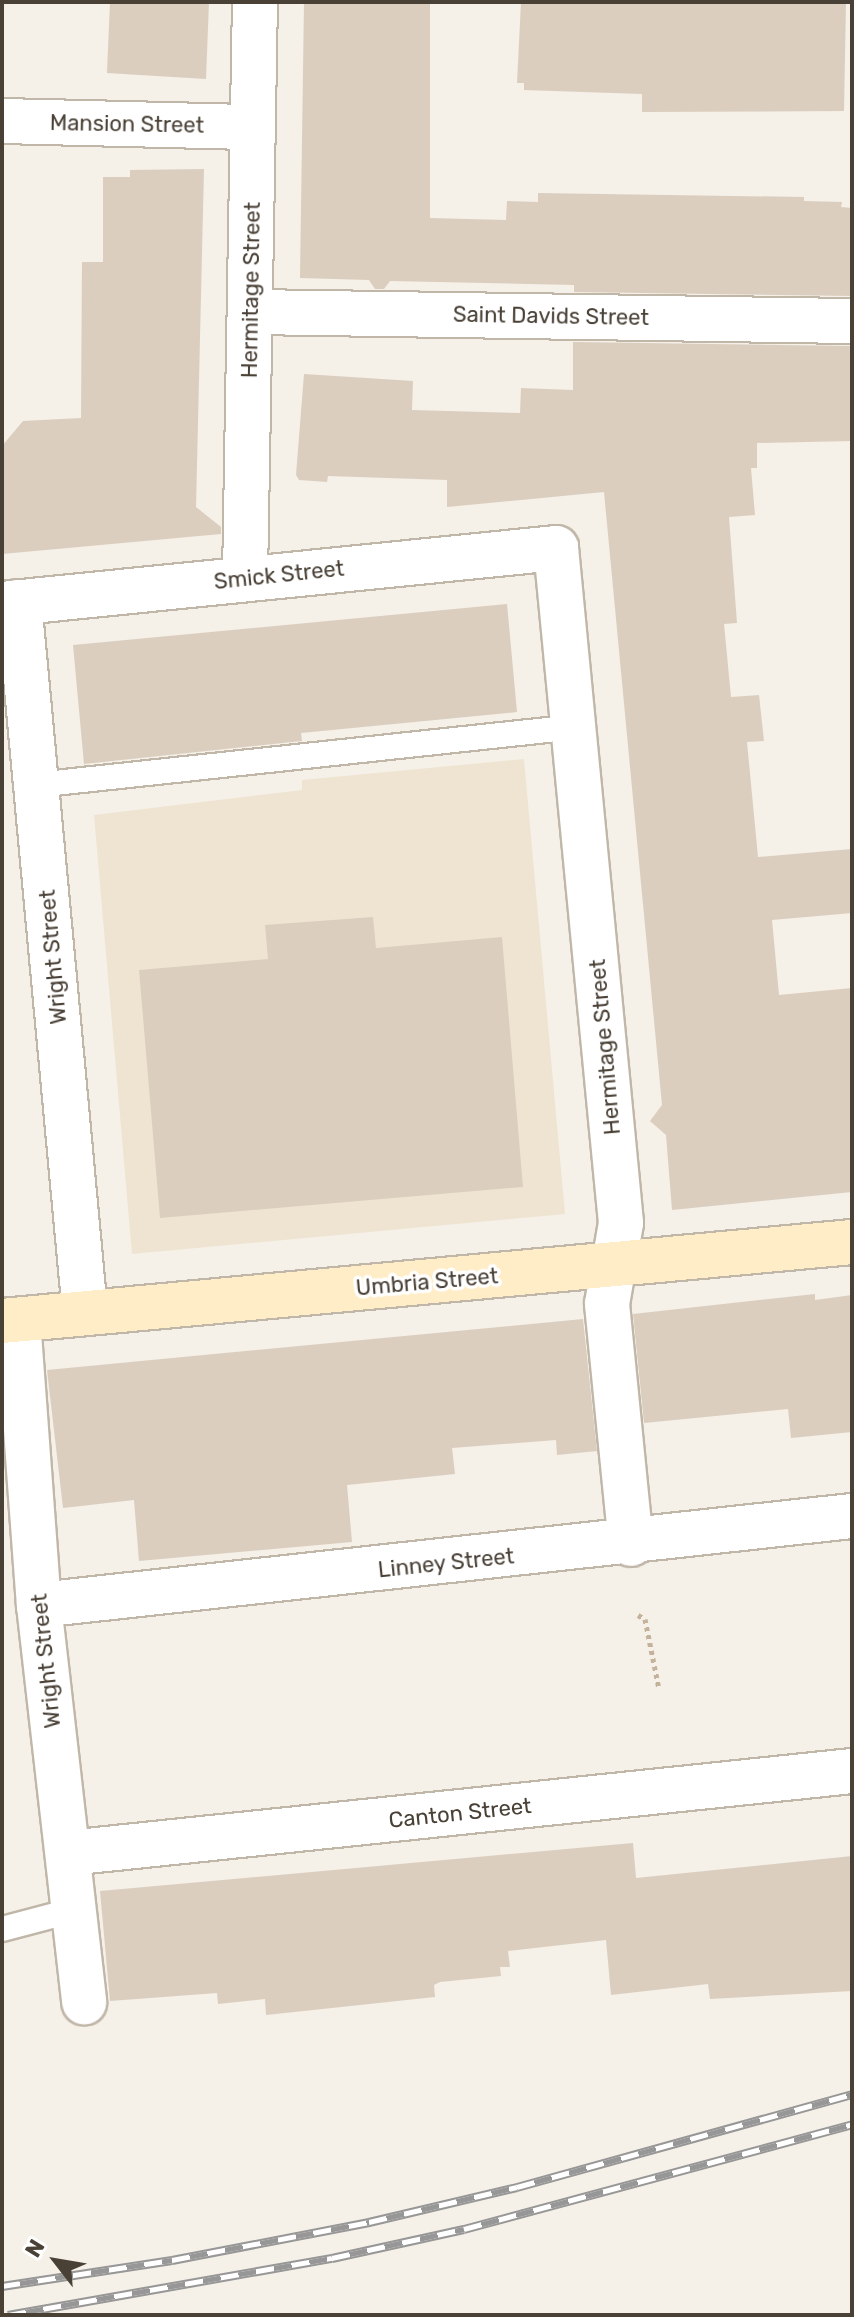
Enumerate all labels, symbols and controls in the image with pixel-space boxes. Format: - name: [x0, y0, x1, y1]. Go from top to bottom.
- street label: Mansion Street: [50, 109, 204, 139]
- street label: Hermitage Street: [236, 202, 266, 378]
- street label: Saint Davids Street: [453, 301, 649, 331]
- street label: Smick Street: [212, 555, 346, 595]
- street label: Wright Street: [34, 889, 72, 1025]
- street label: Hermitage Street: [584, 958, 626, 1136]
- street label: Umbria Street: [355, 1263, 499, 1301]
- street label: Linney Street: [376, 1543, 516, 1583]
- street label: Wright Street: [26, 1592, 66, 1730]
- street label: Canton Street: [387, 1792, 533, 1834]
- north arrow: [16, 2221, 96, 2301]
- text: N: [19, 2235, 51, 2262]

